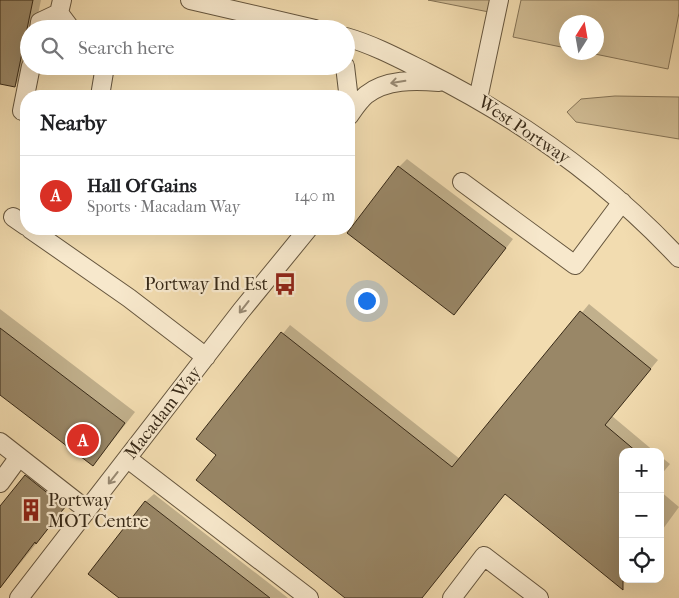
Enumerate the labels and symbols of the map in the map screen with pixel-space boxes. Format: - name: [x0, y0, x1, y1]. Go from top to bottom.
- north arrow: [559, 15, 604, 60]
- one-way arrow: [391, 78, 407, 88]
- street label: West Portway: [473, 91, 575, 169]
- bus stop icon: Portway Ind Est: [272, 271, 298, 297]
- place label: Portway Ind Est: [145, 274, 269, 295]
- your location: [354, 288, 380, 314]
- one-way arrow: [239, 300, 249, 314]
- street label: Macadam Way: [120, 361, 207, 464]
- pin: A: [67, 421, 99, 459]
- one-way arrow: [107, 471, 118, 484]
- place label: Portway MOT Centre: [48, 490, 149, 532]
- building icon: Portway MOT Centre: [18, 497, 44, 523]

